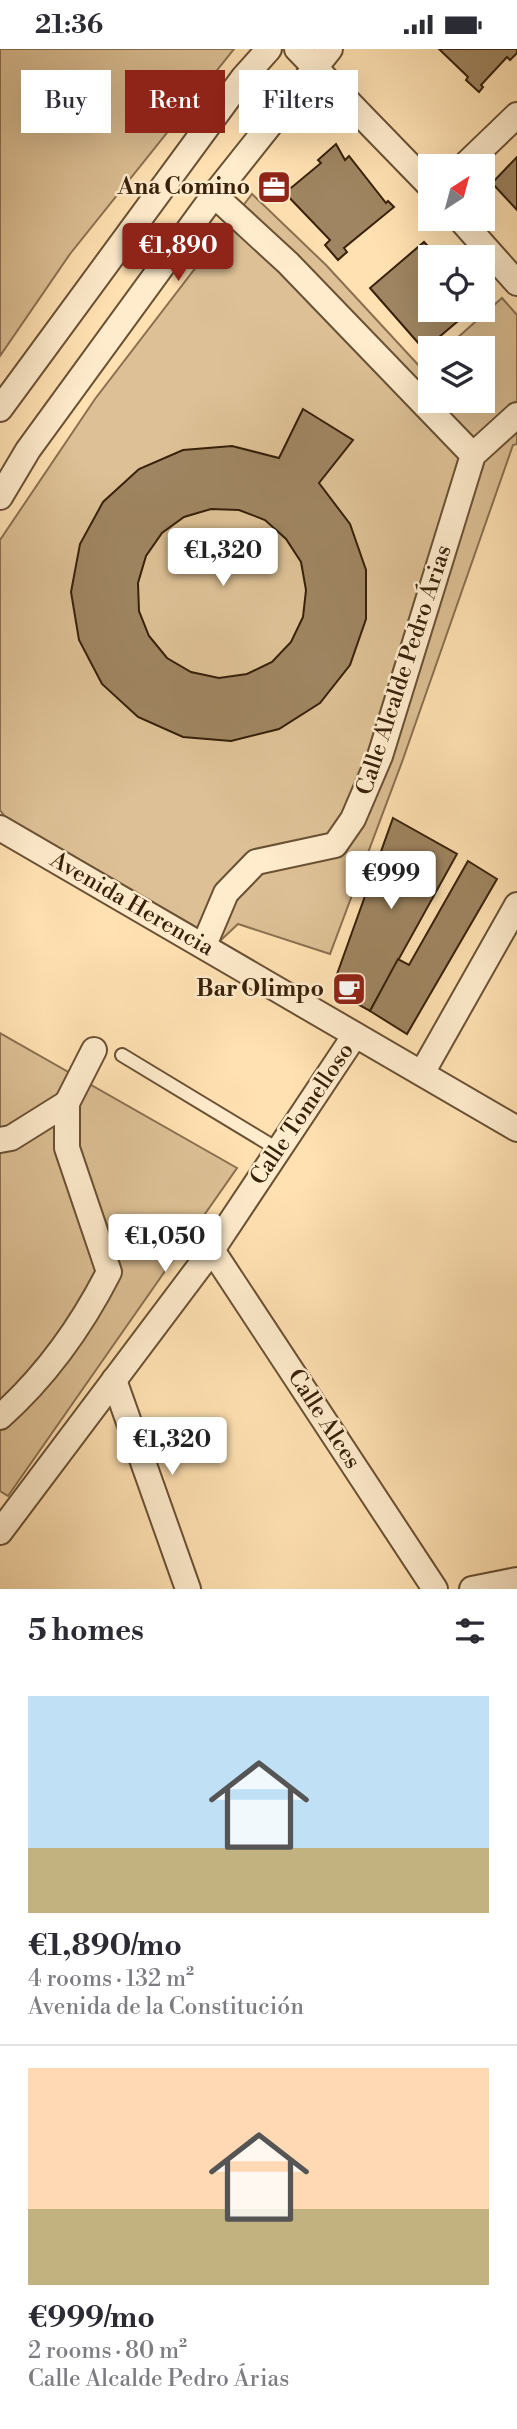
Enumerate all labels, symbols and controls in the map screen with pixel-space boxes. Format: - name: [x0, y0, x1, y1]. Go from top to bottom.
- text: 21:36: [35, 9, 103, 41]
- chip: Buy: [21, 70, 111, 133]
- chip: Rent: [125, 70, 225, 133]
- chip: Filters: [239, 70, 358, 133]
- north arrow: [418, 154, 495, 231]
- map controls: [418, 154, 495, 413]
- office icon: Ana Comino: [255, 168, 293, 206]
- place label: Ana Comino: [116, 173, 250, 201]
- pin: €1,890: [121, 223, 235, 283]
- text: €1,890: [138, 232, 218, 260]
- button: locate: [418, 245, 495, 322]
- button: layers: [418, 336, 495, 413]
- pin: €1,320: [166, 529, 280, 588]
- text: €1,320: [184, 537, 262, 565]
- street label: Calle Alcalde Pedro Árias: [348, 541, 458, 799]
- street label: Avenida Herencia: [44, 845, 219, 962]
- pin: €999: [350, 851, 432, 911]
- text: €999: [362, 860, 420, 888]
- cafe icon: Bar Olimpo: [330, 970, 368, 1008]
- place label: Bar Olimpo: [196, 975, 324, 1003]
- street label: Calle Tomelloso: [244, 1037, 360, 1191]
- pin: €1,050: [108, 1215, 222, 1274]
- text: €1,050: [124, 1223, 206, 1251]
- street label: Calle Alces: [281, 1364, 367, 1474]
- pin: €1,320: [115, 1417, 229, 1477]
- text: €1,320: [133, 1426, 211, 1454]
- text: 5 homes: [28, 1612, 144, 1650]
- icon: filters: [451, 1612, 489, 1650]
- icon: home: [196, 1742, 322, 1868]
- text: €1,890/mo: [28, 1927, 182, 1965]
- text: 4 rooms · 132 m²: [28, 1965, 194, 1993]
- text: Avenida de la Constitución: [28, 1993, 304, 2021]
- icon: home: [196, 2114, 322, 2240]
- text: €999/mo: [28, 2299, 155, 2337]
- text: 2 rooms · 80 m²: [28, 2337, 187, 2365]
- text: Calle Alcalde Pedro Árias: [28, 2365, 289, 2393]

